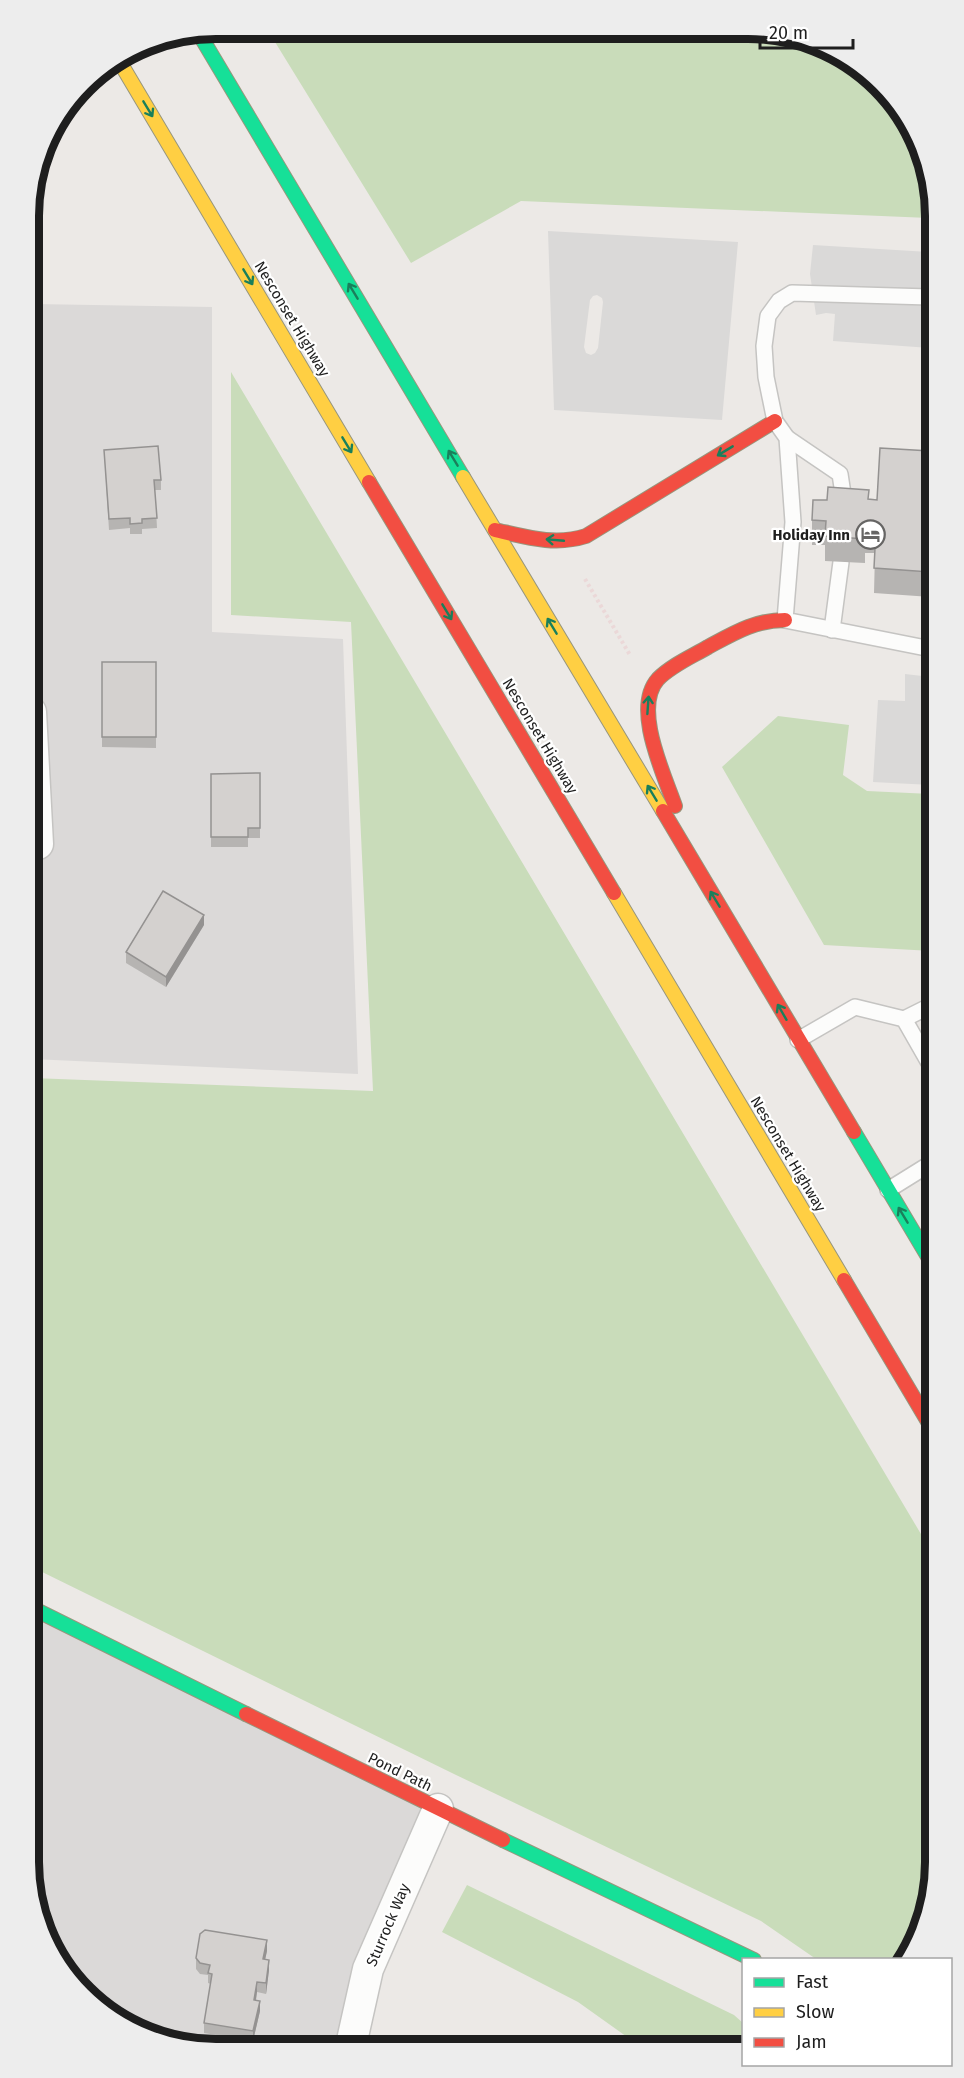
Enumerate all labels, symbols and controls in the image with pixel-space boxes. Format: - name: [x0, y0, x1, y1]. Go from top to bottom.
- scale bar: [760, 12, 853, 50]
- text: 20 m: [769, 22, 808, 44]
- one-way arrow: [142, 100, 154, 117]
- street label: Nesconset Highway: [250, 258, 334, 380]
- one-way arrow: [242, 268, 254, 285]
- one-way arrow: [346, 283, 358, 300]
- one-way arrow: [342, 436, 354, 453]
- one-way arrow: [717, 446, 734, 458]
- one-way arrow: [446, 450, 458, 467]
- hotel icon: Holiday Inn: [855, 519, 887, 551]
- place label: Holiday Inn: [773, 526, 850, 544]
- one-way arrow: [546, 534, 566, 545]
- one-way arrow: [441, 603, 453, 620]
- one-way arrow: [546, 618, 558, 635]
- street label: Nesconset Highway: [498, 675, 582, 797]
- one-way arrow: [643, 696, 654, 716]
- one-way arrow: [646, 785, 658, 802]
- one-way arrow: [709, 891, 721, 908]
- one-way arrow: [775, 1004, 787, 1021]
- street label: Nesconset Highway: [746, 1093, 830, 1215]
- one-way arrow: [896, 1207, 908, 1224]
- street label: Pond Path: [365, 1749, 435, 1795]
- street label: Sturrock Way: [362, 1880, 414, 1969]
- legend: [742, 1958, 952, 2066]
- text: Fast: [796, 1971, 829, 1993]
- text: Slow: [796, 2001, 835, 2023]
- text: Jam: [796, 2031, 827, 2053]

